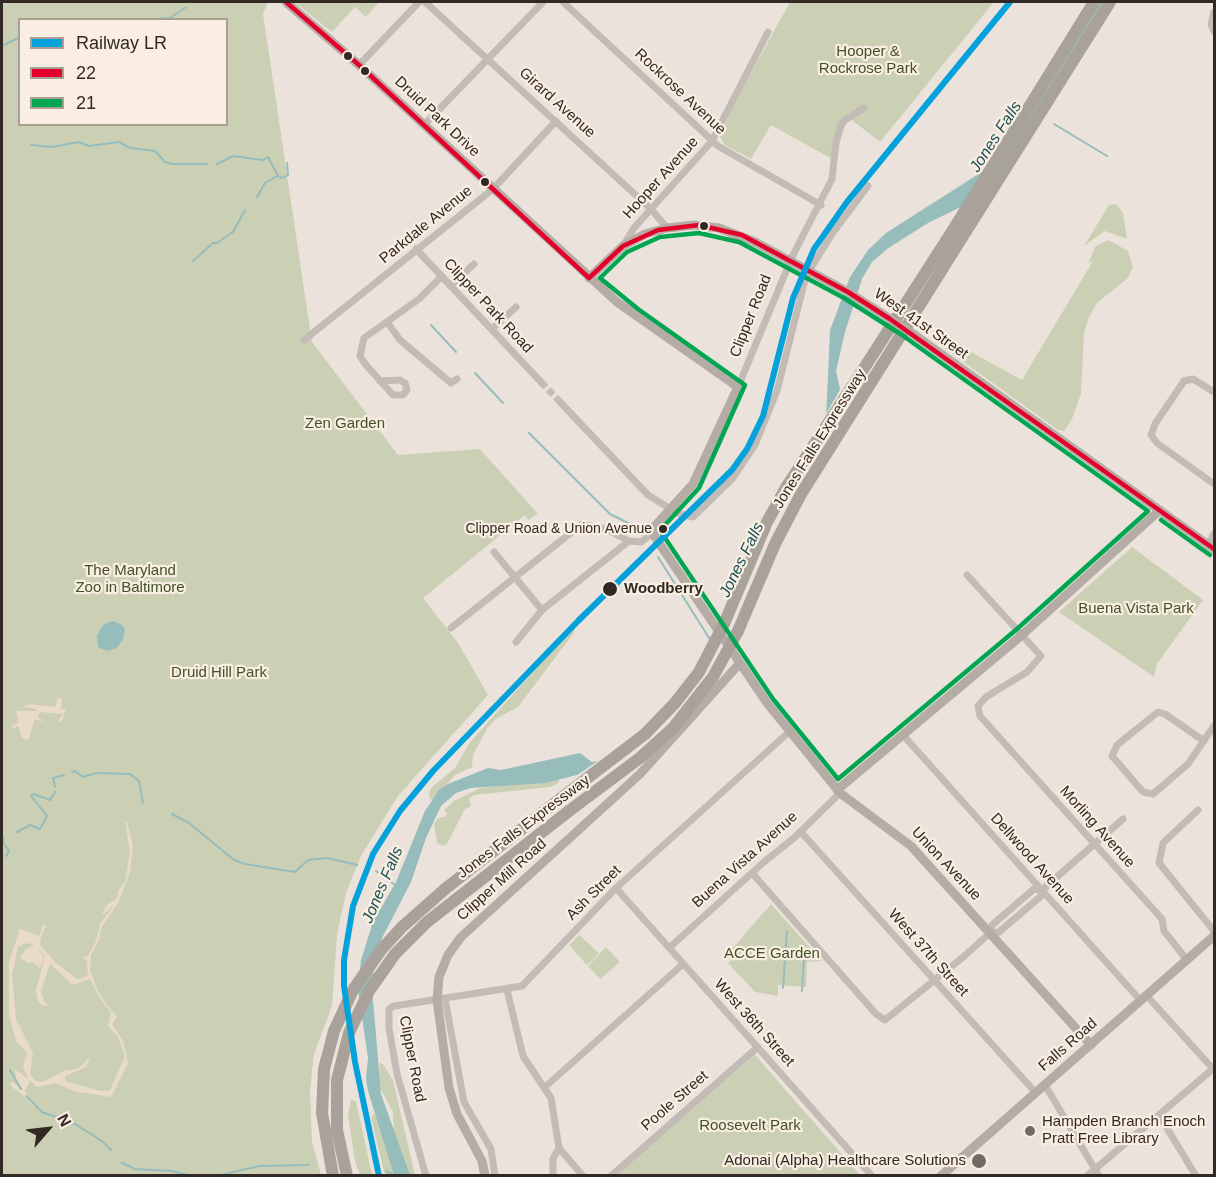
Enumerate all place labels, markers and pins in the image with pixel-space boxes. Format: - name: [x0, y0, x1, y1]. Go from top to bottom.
- unlabelled marker: [342, 50, 354, 62]
- unlabelled marker: [359, 65, 371, 77]
- unlabelled marker: [479, 176, 491, 188]
- unlabelled marker: [698, 220, 710, 232]
- place label: Clipper Road & Union Avenue: [465, 521, 652, 537]
- marker: Clipper Road & Union Avenue: [657, 523, 669, 535]
- marker: Woodberry: [601, 580, 619, 598]
- place label: Woodberry: [624, 580, 703, 598]
- place label: Hampden Branch Enoch Pratt Free Library: [1042, 1113, 1205, 1148]
- marker: Hampden Branch Enoch Pratt Free Library: [1023, 1124, 1037, 1138]
- place label: Adonai (Alpha) Healthcare Solutions: [724, 1152, 966, 1170]
- marker: Adonai (Alpha) Healthcare Solutions: [970, 1152, 988, 1170]

